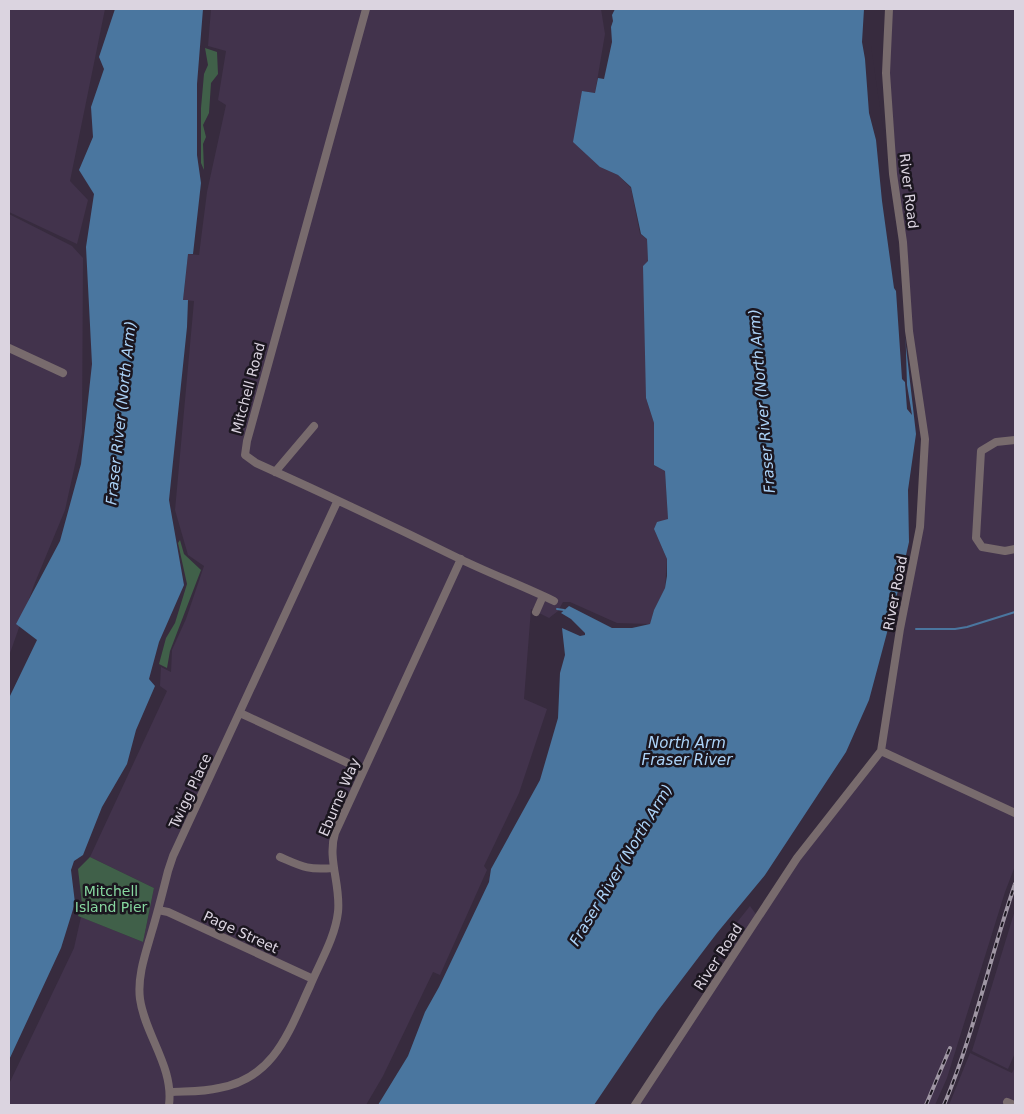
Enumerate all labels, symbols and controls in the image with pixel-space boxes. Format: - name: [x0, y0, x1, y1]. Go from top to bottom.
- street label: River Road: [896, 152, 922, 230]
- water label: Fraser River (North Arm): [745, 308, 779, 494]
- water label: Fraser River (North Arm): [102, 320, 140, 506]
- street label: Mitchell Road: [228, 341, 268, 435]
- street label: River Road: [880, 554, 910, 632]
- water label: North Arm Fraser River: [642, 734, 733, 769]
- street label: Twigg Place: [165, 751, 214, 832]
- street label: Eburne Way: [315, 755, 363, 839]
- water label: Fraser River (North Arm): [566, 781, 676, 949]
- park label: Mitchell Island Pier: [75, 883, 147, 915]
- street label: Page Street: [201, 908, 281, 957]
- street label: River Road: [691, 921, 745, 993]

